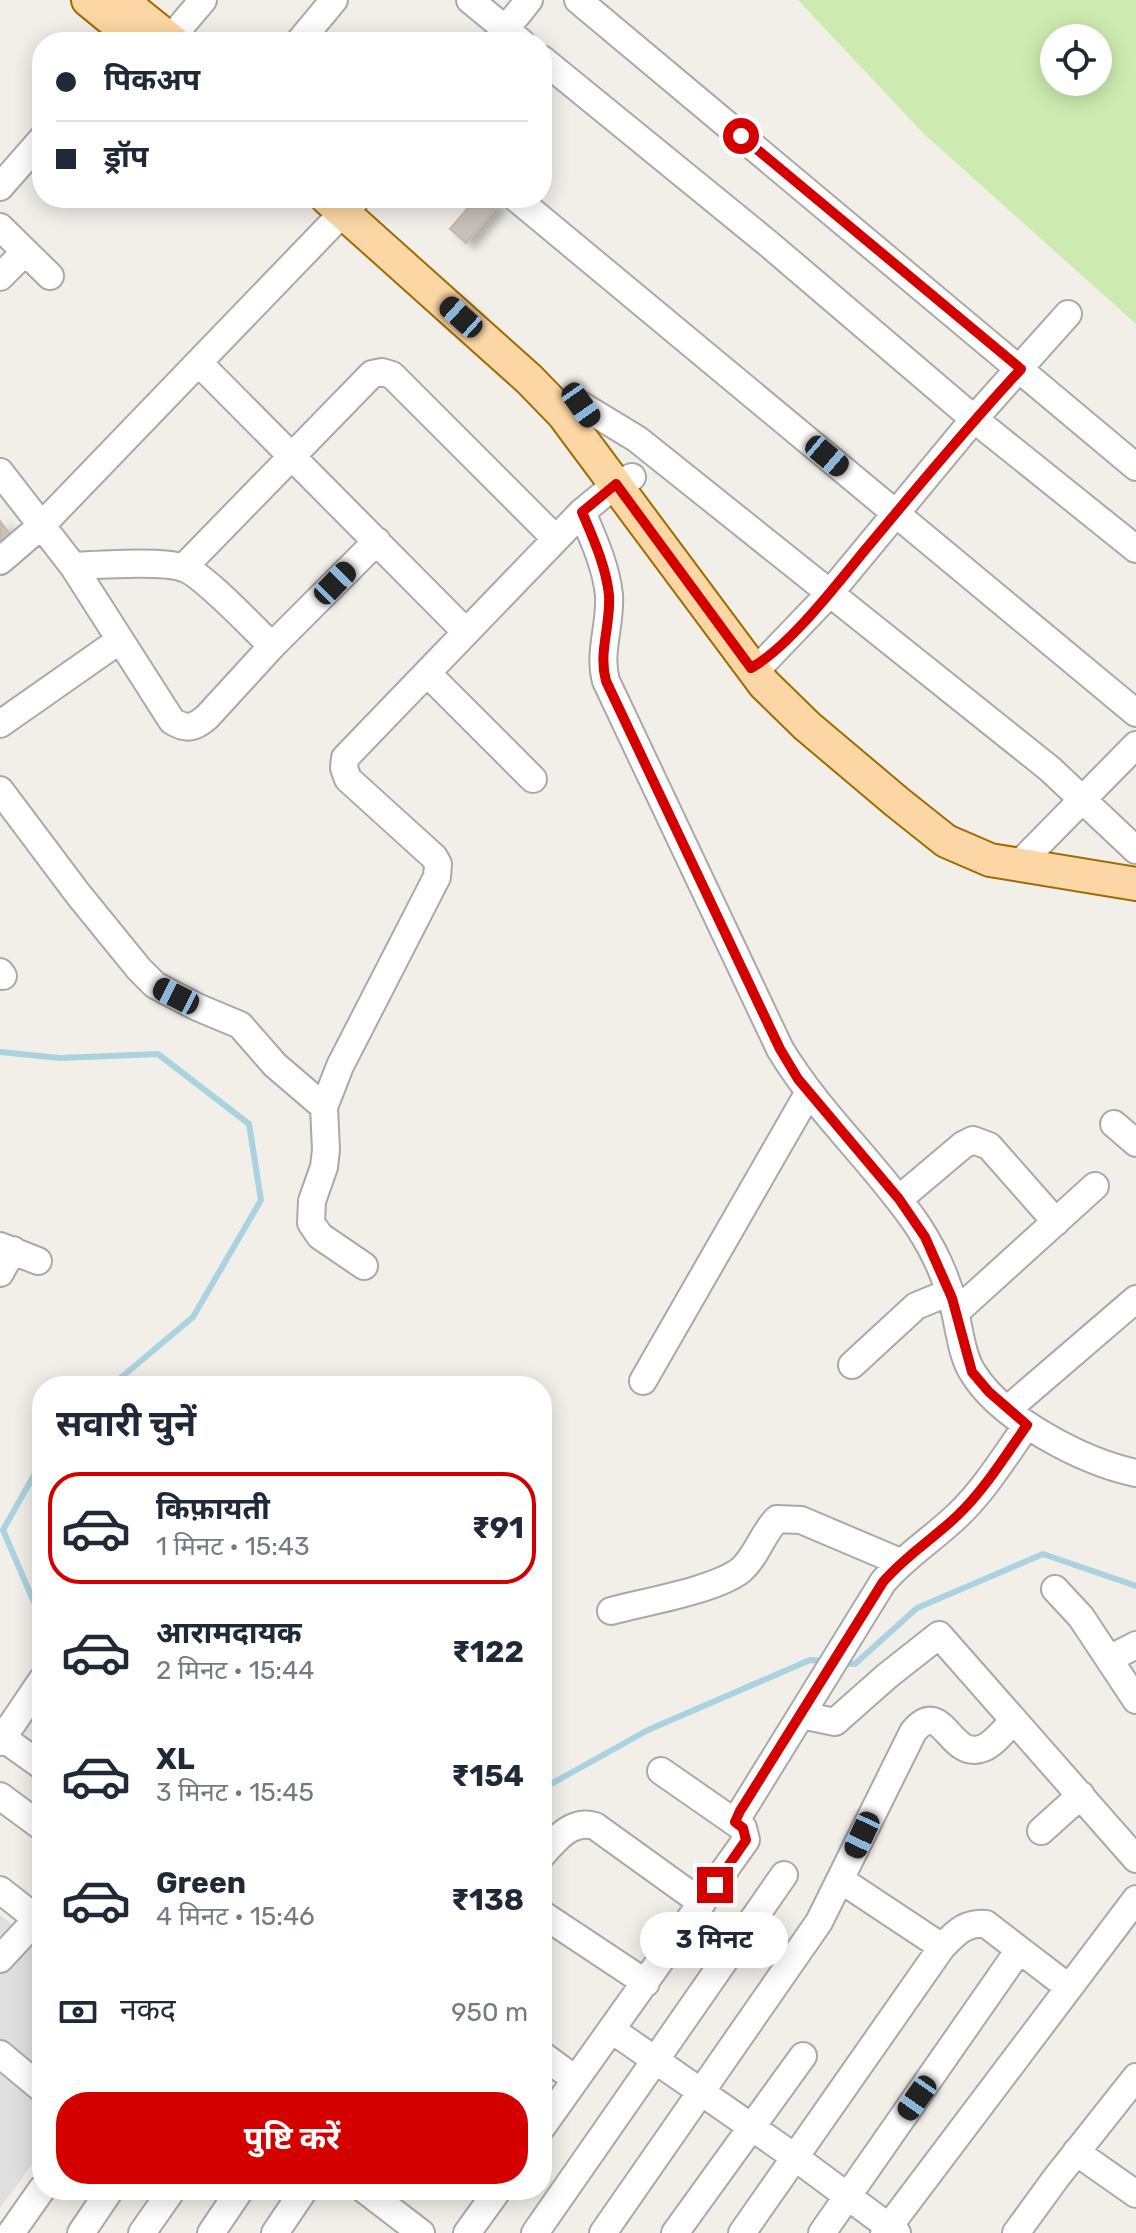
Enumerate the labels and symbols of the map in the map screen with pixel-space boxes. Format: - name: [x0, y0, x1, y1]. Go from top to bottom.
- route start: [723, 118, 759, 154]
- car: [435, 292, 487, 342]
- car: [557, 378, 605, 432]
- car: [801, 431, 853, 481]
- car: [310, 557, 360, 609]
- car: [149, 974, 203, 1018]
- car: [841, 1808, 883, 1862]
- route end: [697, 1867, 733, 1903]
- callout: 3 मिनट: [641, 1913, 789, 1969]
- car: [893, 2071, 941, 2125]

